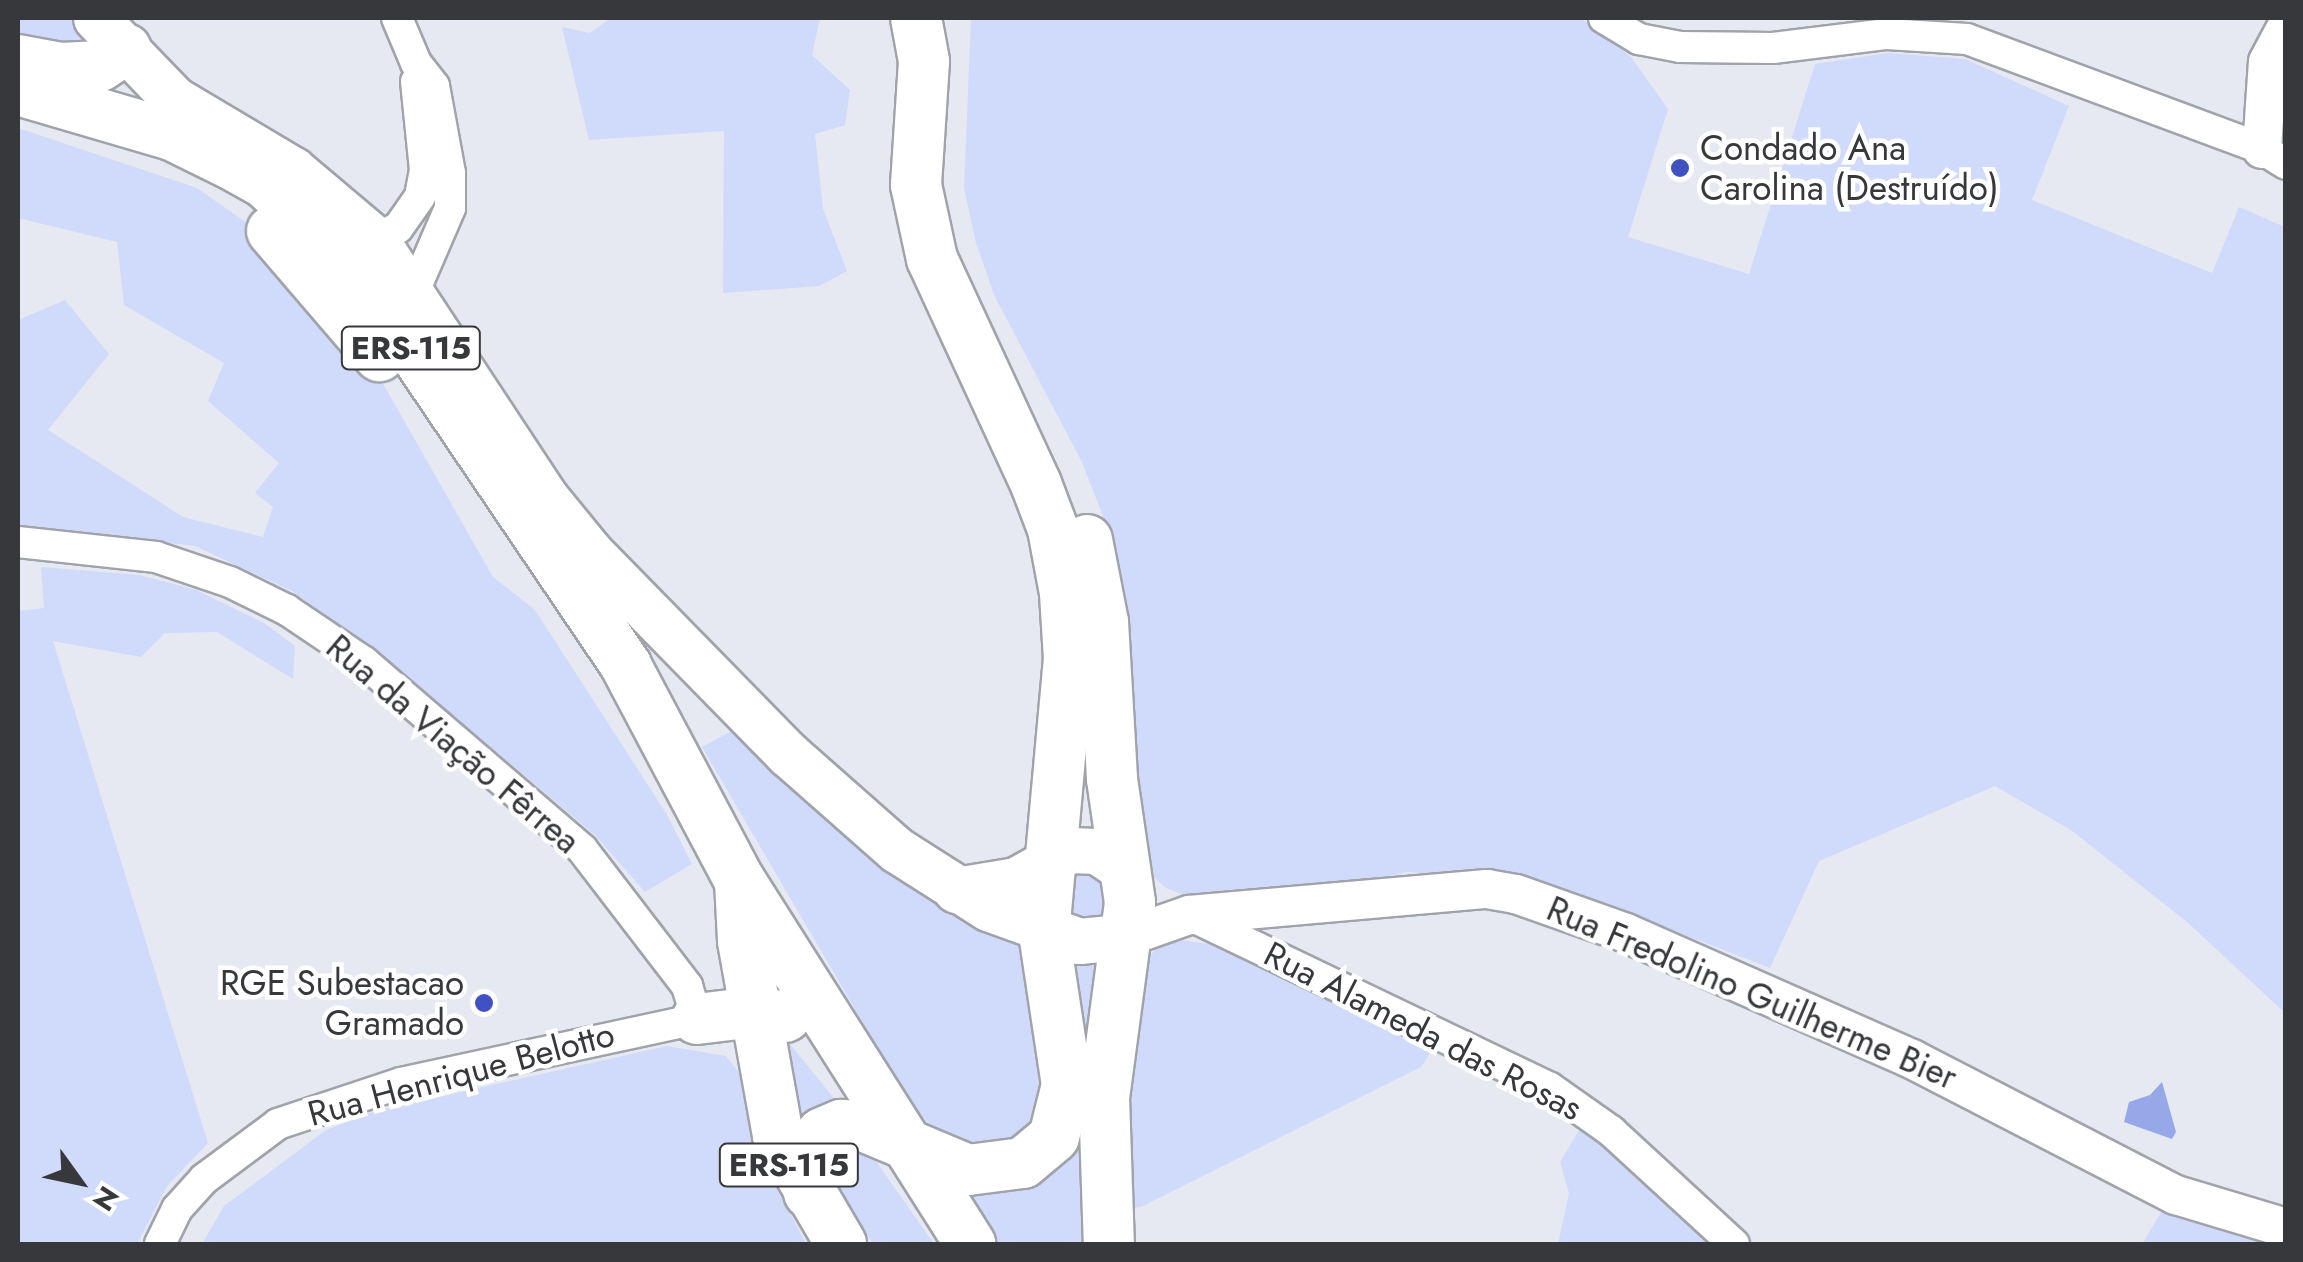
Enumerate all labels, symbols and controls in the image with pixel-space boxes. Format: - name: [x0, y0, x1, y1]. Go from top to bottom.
- place label: Condado Ana Carolina (Destruído): [1700, 127, 1999, 209]
- marker: Condado Ana Carolina (Destruído): [1669, 157, 1691, 179]
- road number: ERS-115: [338, 321, 484, 375]
- street label: Rua da Viação Fêrrea: [318, 626, 588, 862]
- street label: Rua Fredolino Guilherme Bier: [1541, 887, 1963, 1099]
- street label: Rua Alameda das Rosas: [1257, 933, 1589, 1129]
- place label: RGE Subestacao Gramado: [220, 962, 464, 1044]
- marker: RGE Subestacao Gramado: [473, 992, 495, 1014]
- street label: Rua Henrique Belotto: [303, 1013, 619, 1135]
- north arrow: [30, 1132, 130, 1232]
- road number: ERS-115: [716, 1138, 862, 1192]
- text: N: [82, 1178, 129, 1219]

